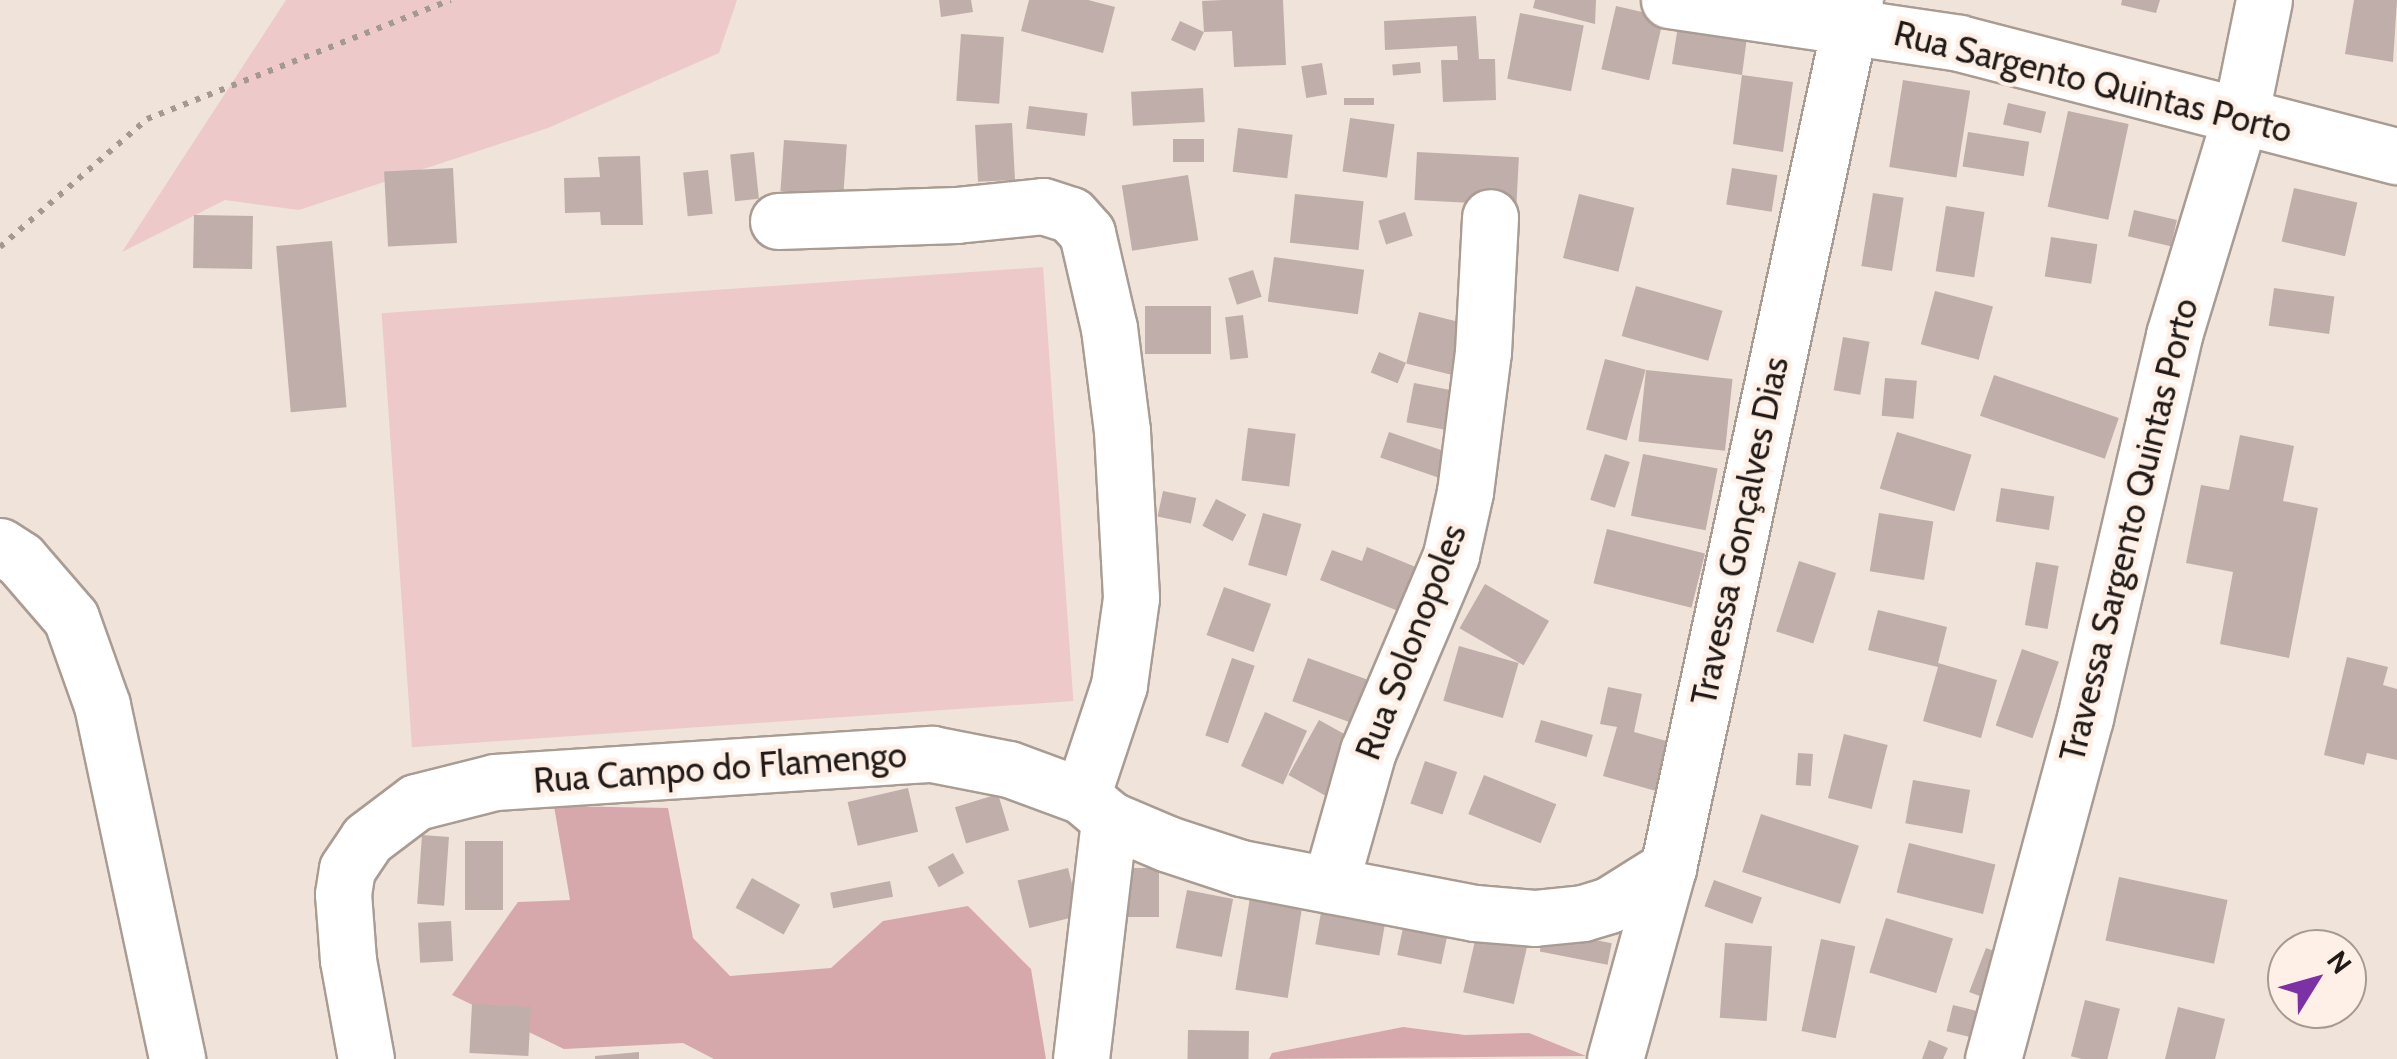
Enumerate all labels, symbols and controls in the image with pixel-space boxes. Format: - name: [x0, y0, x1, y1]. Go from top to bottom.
- street label: Rua Sargento Quintas Porto: [1890, 12, 2296, 152]
- street label: Travessa Sargento Quintas Porto: [2051, 294, 2207, 766]
- street label: Travessa Gonçalves Dias: [1683, 353, 1797, 709]
- street label: Rua Solonopoles: [1347, 518, 1475, 766]
- street label: Rua Campo do Flamengo: [532, 734, 908, 802]
- north arrow: [2267, 929, 2367, 1029]
- text: N: [2320, 944, 2359, 980]

